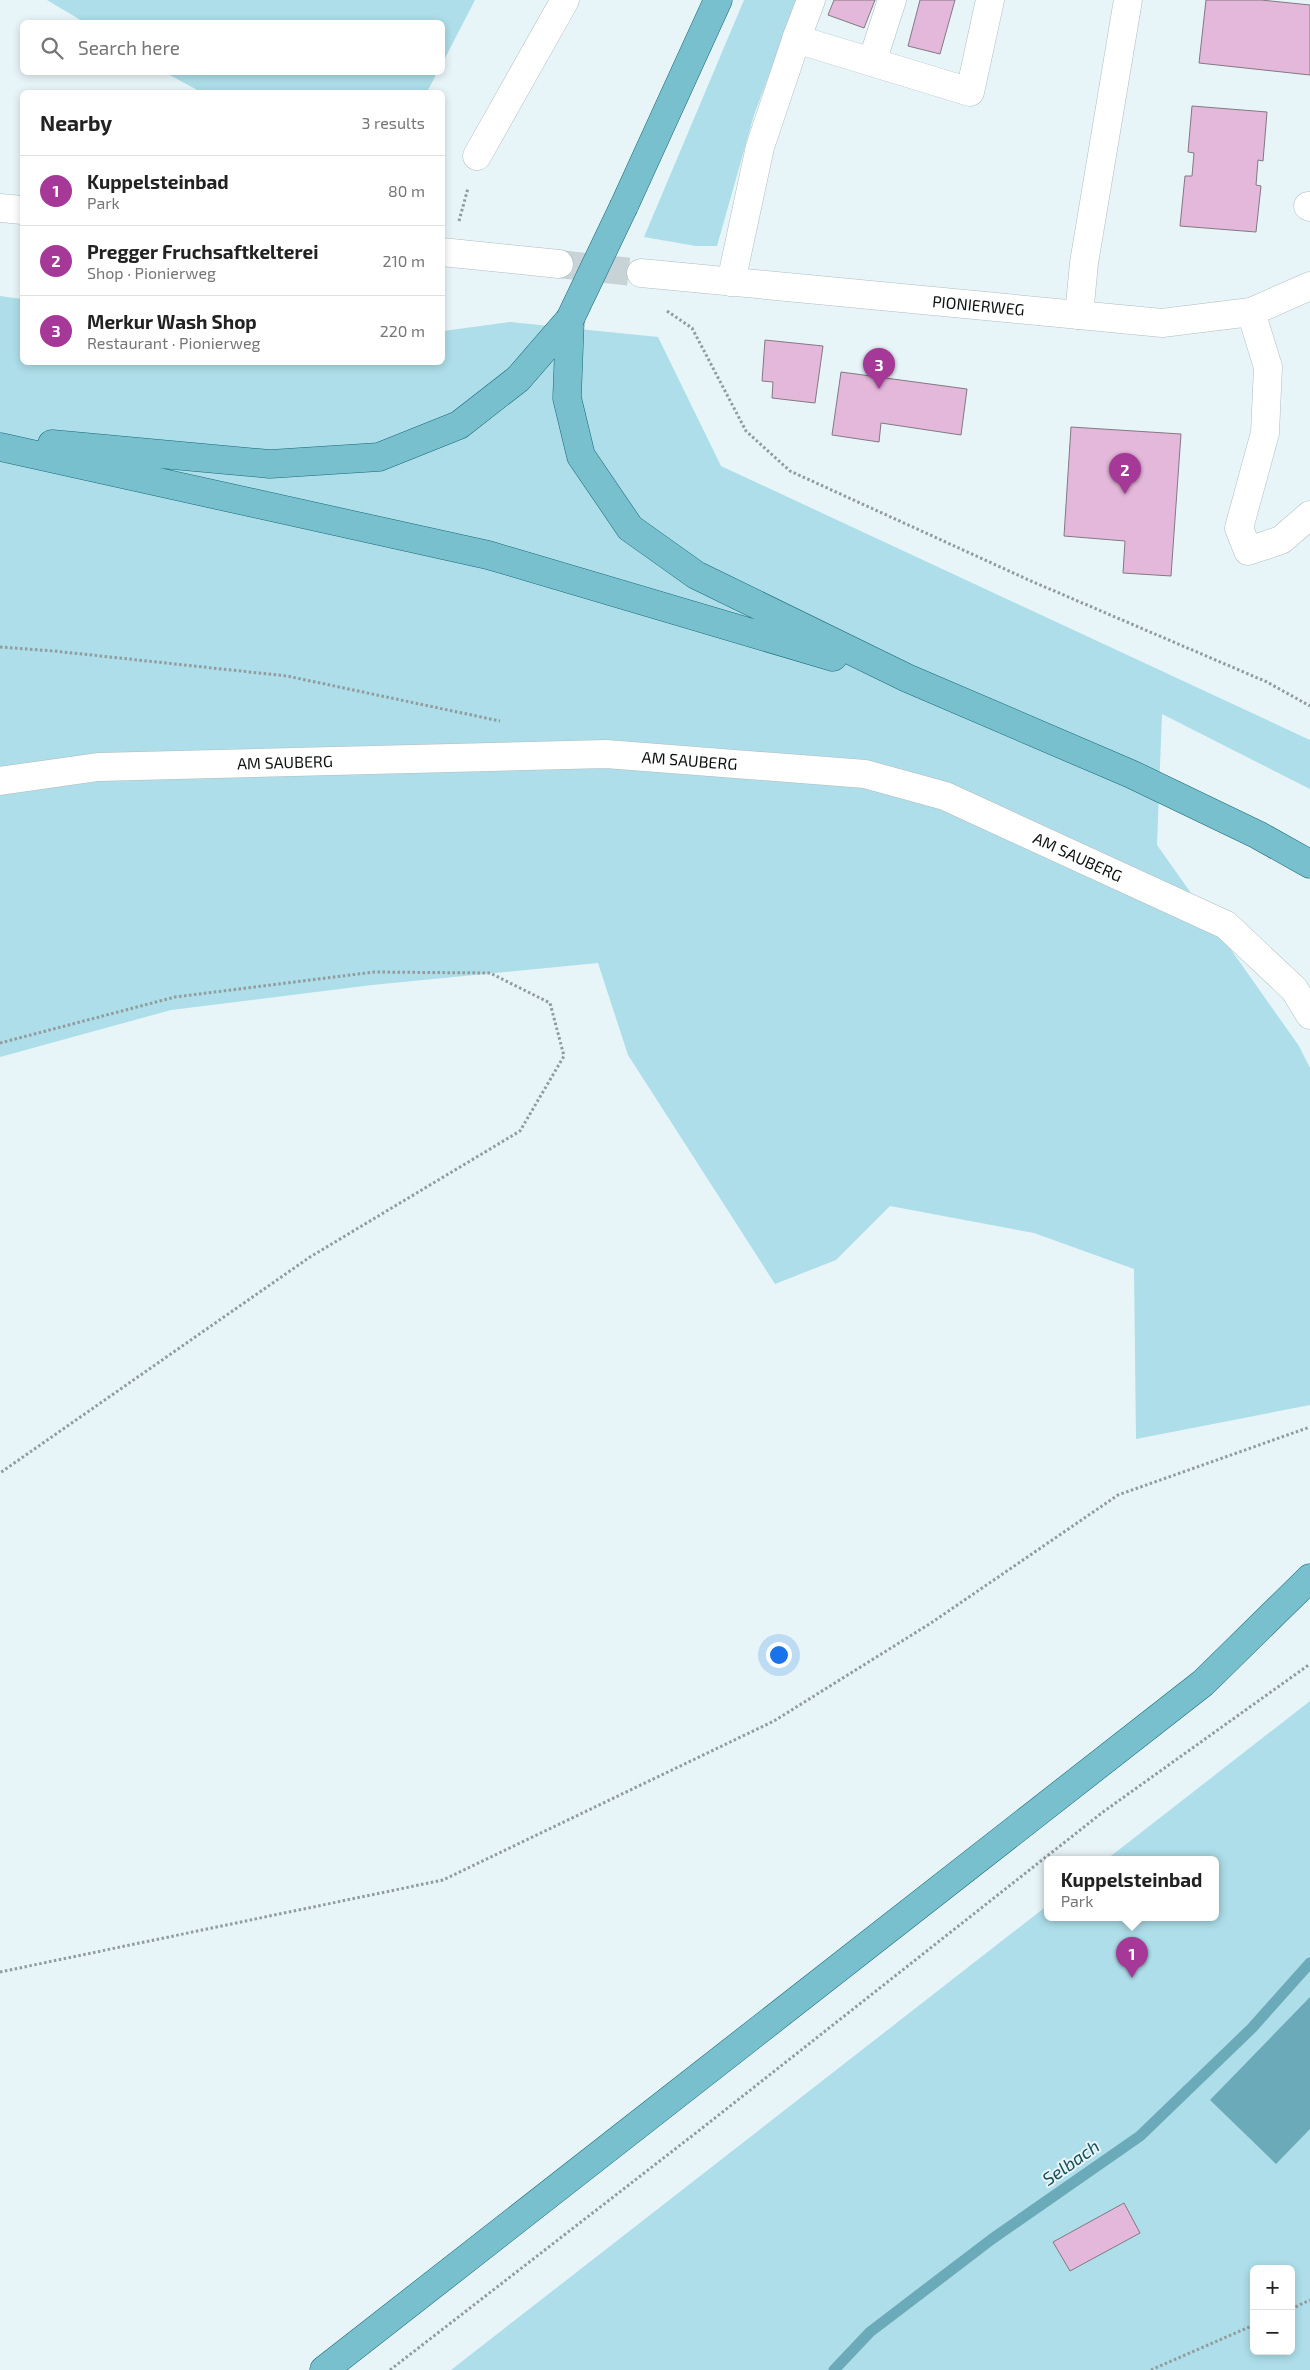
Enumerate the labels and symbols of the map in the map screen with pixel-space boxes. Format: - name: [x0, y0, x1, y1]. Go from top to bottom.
- street label: PIONIERWEG: [931, 291, 1026, 319]
- pin: 3: [863, 348, 895, 389]
- pin: 2: [1109, 453, 1141, 494]
- street label: AM SAUBERG: [641, 747, 738, 773]
- street label: AM SAUBERG: [237, 751, 333, 772]
- street label: AM SAUBERG: [1030, 828, 1126, 885]
- your location: [766, 1642, 792, 1668]
- pin: 1: [1116, 1937, 1148, 1978]
- water label: Selbach: [1038, 2135, 1103, 2190]

